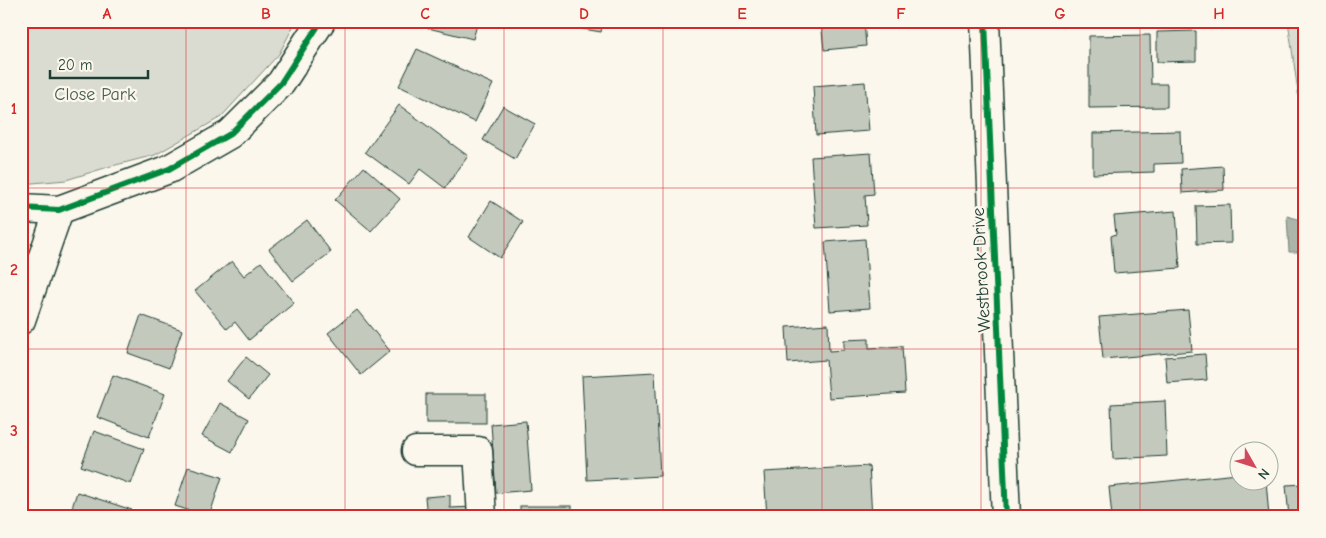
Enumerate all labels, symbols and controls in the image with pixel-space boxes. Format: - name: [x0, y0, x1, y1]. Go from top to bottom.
- text: A: [103, 5, 112, 23]
- text: B: [261, 5, 271, 23]
- text: C: [420, 5, 430, 23]
- text: D: [579, 5, 589, 23]
- text: E: [737, 5, 747, 23]
- text: F: [896, 5, 906, 23]
- text: G: [1054, 5, 1066, 23]
- text: H: [1213, 5, 1225, 23]
- scale bar: [50, 48, 148, 80]
- text: 20 m: [58, 56, 92, 74]
- park label: Close Park: [54, 84, 136, 105]
- text: 1: [11, 100, 17, 118]
- street label: Westbrook Drive: [968, 207, 995, 333]
- text: 2: [10, 261, 18, 279]
- text: 3: [10, 422, 18, 440]
- north arrow: [1228, 440, 1278, 490]
- text: N: [1254, 465, 1273, 483]

